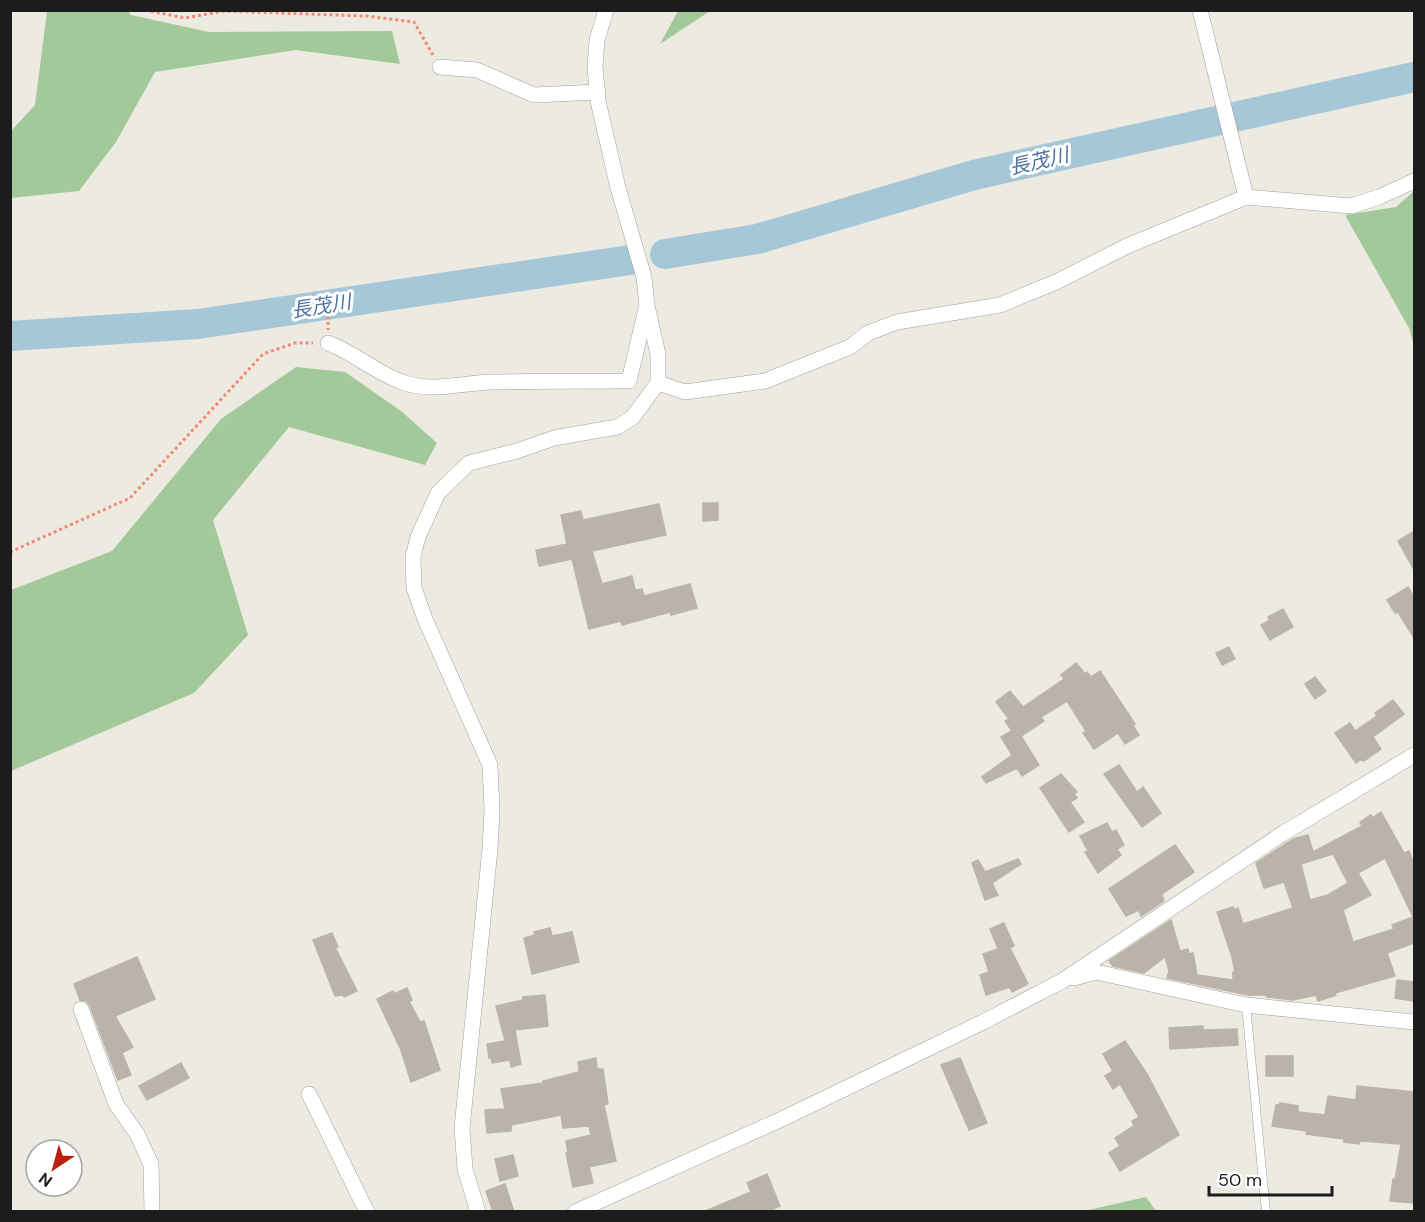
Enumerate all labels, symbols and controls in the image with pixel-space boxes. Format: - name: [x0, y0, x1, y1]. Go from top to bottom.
- water label: 長茂川: [1007, 141, 1073, 180]
- water label: 長茂川: [289, 288, 355, 324]
- north arrow: [24, 1138, 84, 1198]
- scale bar: [1209, 1159, 1332, 1197]
- text: N: [35, 1168, 56, 1192]
- text: 50 m: [1218, 1168, 1262, 1192]

